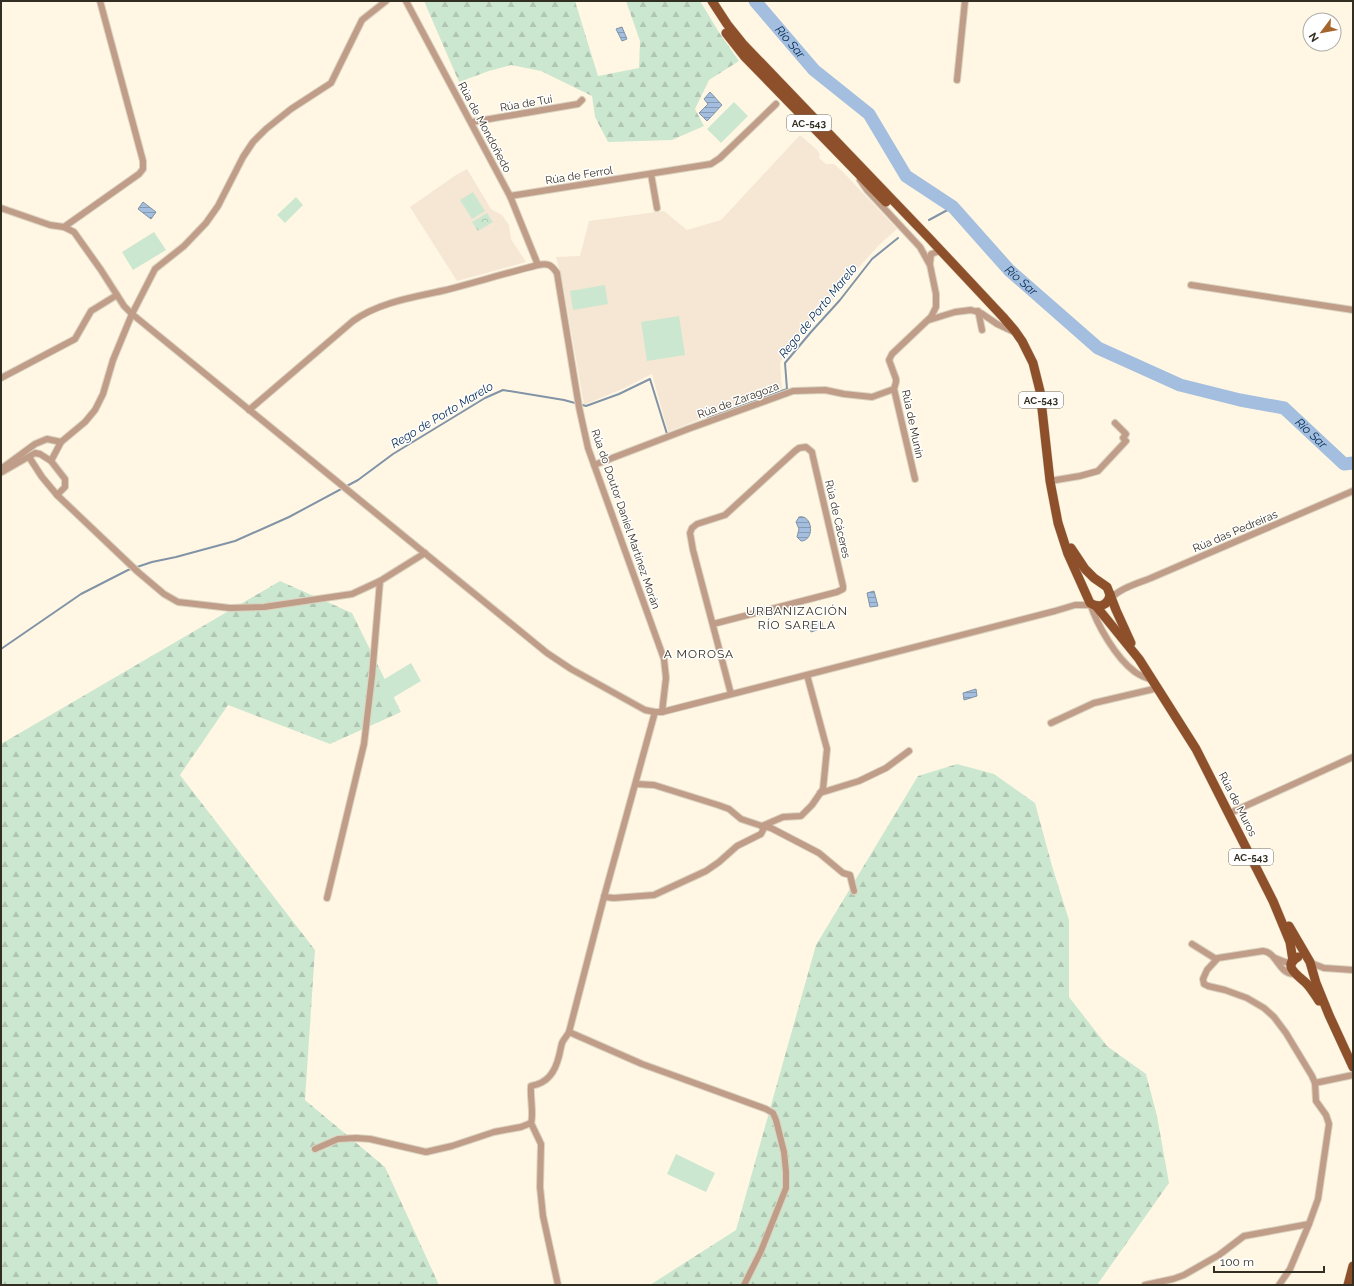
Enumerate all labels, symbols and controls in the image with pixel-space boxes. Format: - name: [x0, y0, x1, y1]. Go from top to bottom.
- north arrow: [1302, 12, 1342, 52]
- water label: Río Sar: [772, 23, 808, 62]
- text: N: [1306, 30, 1322, 44]
- street label: Rúa de Mondoñedo: [455, 80, 514, 175]
- street label: Rúa de Tui: [499, 92, 553, 114]
- road number: AC-543: [787, 115, 831, 131]
- street label: Rúa de Ferrol: [544, 164, 614, 187]
- water label: Rego de Porto Marelo: [776, 261, 860, 361]
- water label: Río Sar: [1002, 263, 1041, 299]
- water label: Rego de Porto Marelo: [388, 379, 496, 451]
- street label: Rúa de Zaragoza: [696, 380, 781, 421]
- street label: Rúa de Munín: [899, 389, 926, 460]
- road number: AC-543: [1019, 392, 1063, 408]
- water label: Río Sar: [1292, 415, 1331, 452]
- street label: Rúa do Doutor Daniel Martínez Morán: [589, 427, 663, 611]
- street label: Rúa de Cáceres: [822, 479, 853, 560]
- street label: Rúa das Pedreiras: [1191, 508, 1280, 555]
- district label: URBANIZACIÓN RÍO SARELA: [746, 604, 848, 632]
- district label: A MOROSA: [664, 647, 734, 661]
- street label: Rúa de Muros: [1216, 770, 1259, 838]
- road number: AC-543: [1229, 849, 1273, 865]
- scale bar: [1214, 1248, 1324, 1274]
- text: 100 m: [1220, 1255, 1254, 1269]

